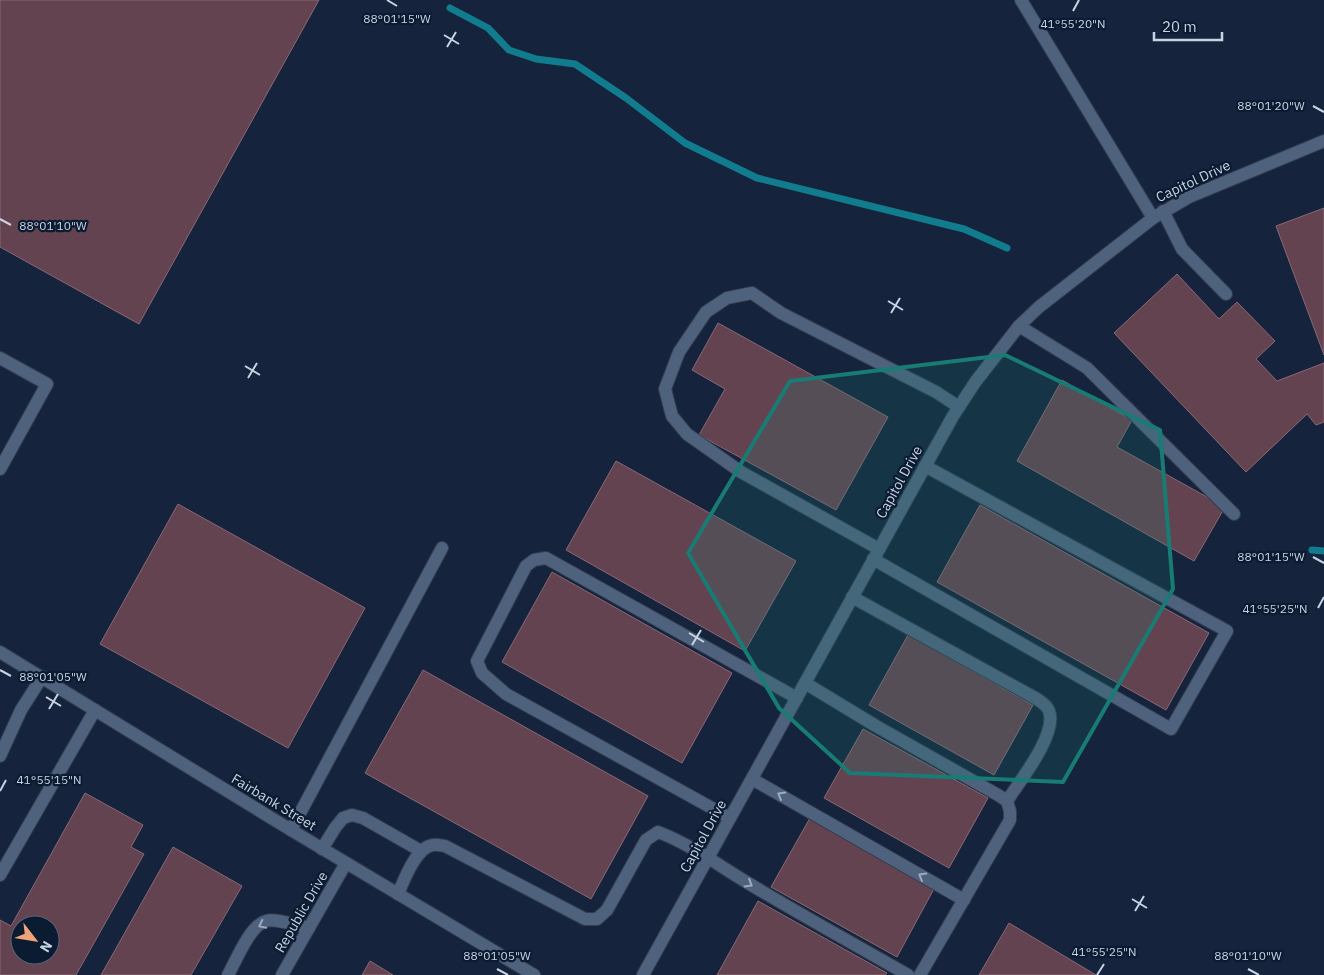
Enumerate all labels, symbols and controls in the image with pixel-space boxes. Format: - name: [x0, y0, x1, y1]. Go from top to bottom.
- scale bar: [1154, 10, 1222, 42]
- text: 88°01'15"W: [363, 11, 431, 26]
- text: 41°55'20"N: [1040, 16, 1106, 31]
- text: 20 m: [1162, 17, 1197, 36]
- text: 88°01'20"W: [1237, 98, 1305, 113]
- street label: Capitol Drive: [1153, 156, 1233, 206]
- text: 88°01'10"W: [19, 218, 87, 233]
- street label: Capitol Drive: [872, 442, 926, 521]
- text: 88°01'15"W: [1237, 549, 1305, 564]
- text: 41°55'25"N: [1242, 601, 1308, 616]
- text: 88°01'05"W: [19, 669, 87, 684]
- street label: Fairbank Street: [228, 770, 320, 834]
- text: 41°55'15"N: [16, 772, 82, 787]
- one-way arrow: [777, 791, 786, 801]
- street label: Capitol Drive: [676, 796, 730, 875]
- street label: Republic Drive: [271, 868, 332, 956]
- one-way arrow: [919, 872, 928, 882]
- one-way arrow: [744, 877, 753, 887]
- north arrow: [10, 915, 60, 965]
- one-way arrow: [258, 918, 267, 928]
- text: N: [36, 938, 56, 956]
- text: 41°55'25"N: [1071, 944, 1137, 959]
- text: 88°01'05"W: [463, 948, 531, 963]
- text: 88°01'10"W: [1214, 948, 1282, 963]

